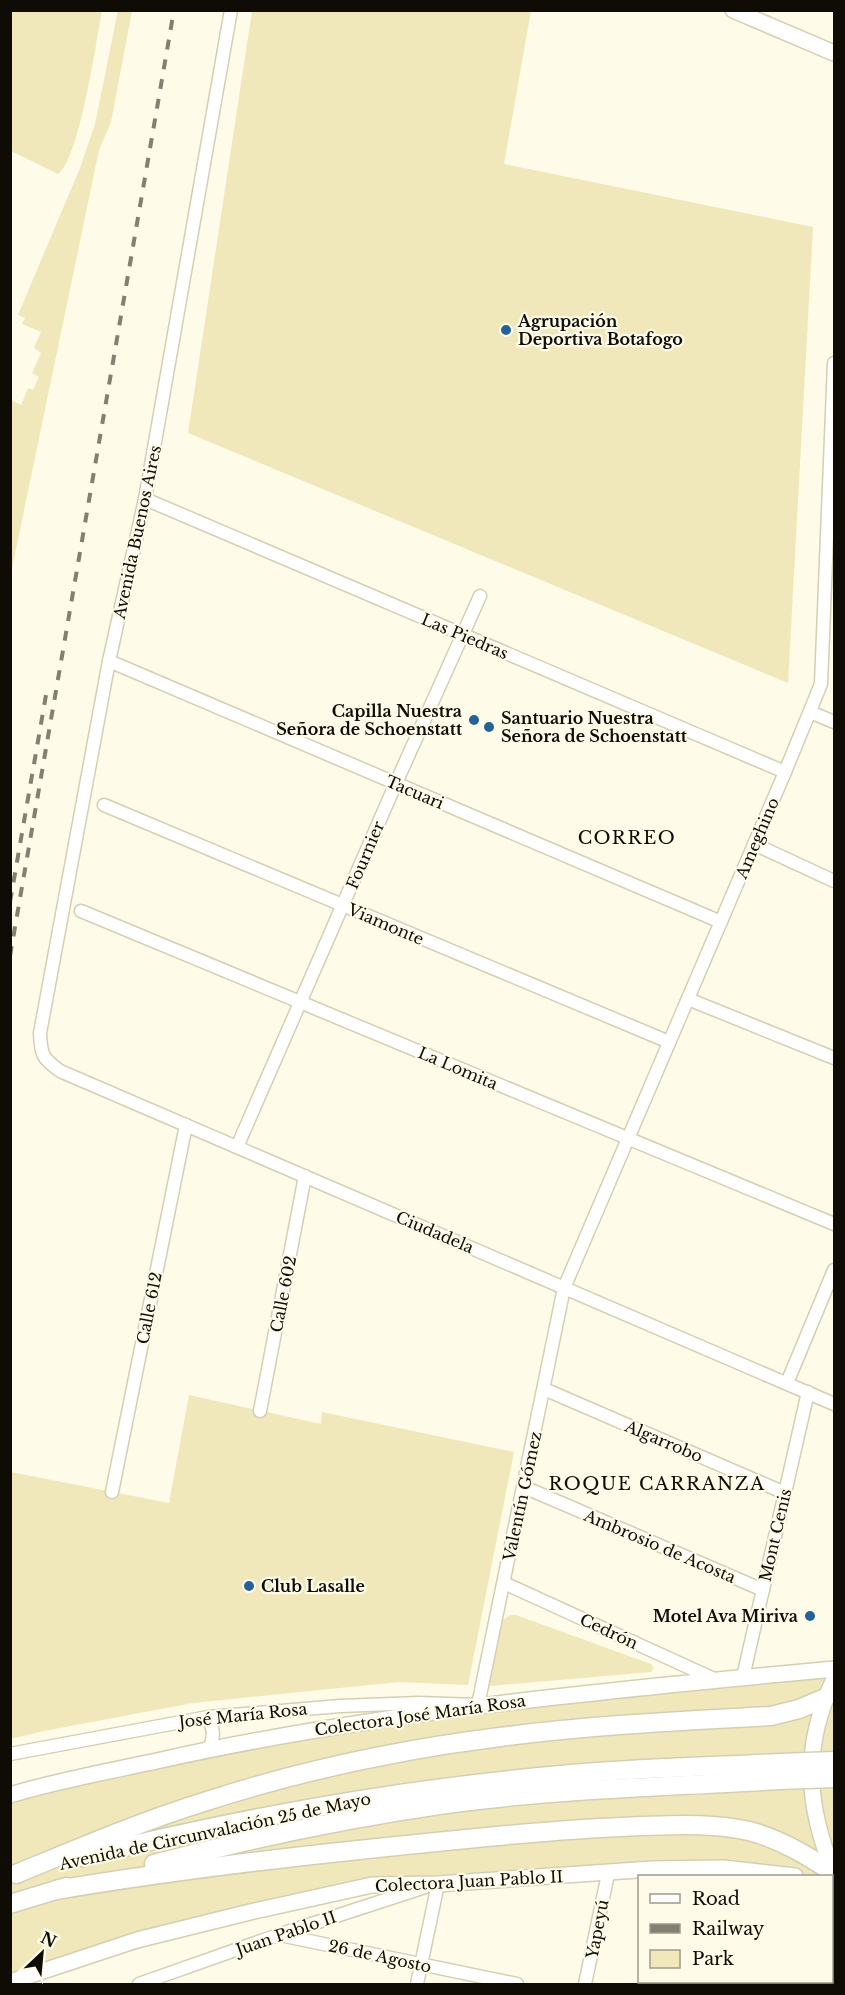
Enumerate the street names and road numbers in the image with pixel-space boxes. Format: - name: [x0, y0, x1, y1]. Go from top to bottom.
- street label: Avenida Buenos Aires: [109, 443, 165, 622]
- street label: Las Piedras: [419, 609, 511, 663]
- street label: Tacuari: [383, 771, 448, 813]
- street label: Ameghino: [731, 794, 783, 883]
- street label: Fournier: [342, 818, 388, 892]
- street label: Viamonte: [344, 899, 427, 949]
- street label: La Lomita: [415, 1042, 501, 1094]
- street label: Ciudadela: [393, 1207, 477, 1257]
- street label: Calle 602: [266, 1254, 300, 1334]
- street label: Calle 612: [132, 1270, 166, 1346]
- street label: Algarrobo: [621, 1415, 706, 1466]
- street label: Valentín Gómez: [498, 1429, 546, 1564]
- street label: Mont Cenis: [755, 1487, 795, 1583]
- street label: Ambrosio de Acosta: [580, 1505, 739, 1587]
- street label: Cedrón: [577, 1609, 641, 1653]
- street label: Colectora José María Rosa: [313, 1690, 527, 1740]
- street label: José María Rosa: [176, 1698, 308, 1732]
- street label: Avenida de Circunvalación 25 de Mayo: [56, 1788, 373, 1874]
- street label: Colectora Juan Pablo II: [374, 1866, 564, 1896]
- street label: Yapeyú: [581, 1897, 613, 1961]
- street label: Juan Pablo II: [231, 1906, 339, 1960]
- street label: 26 de Agosto: [327, 1935, 433, 1977]

